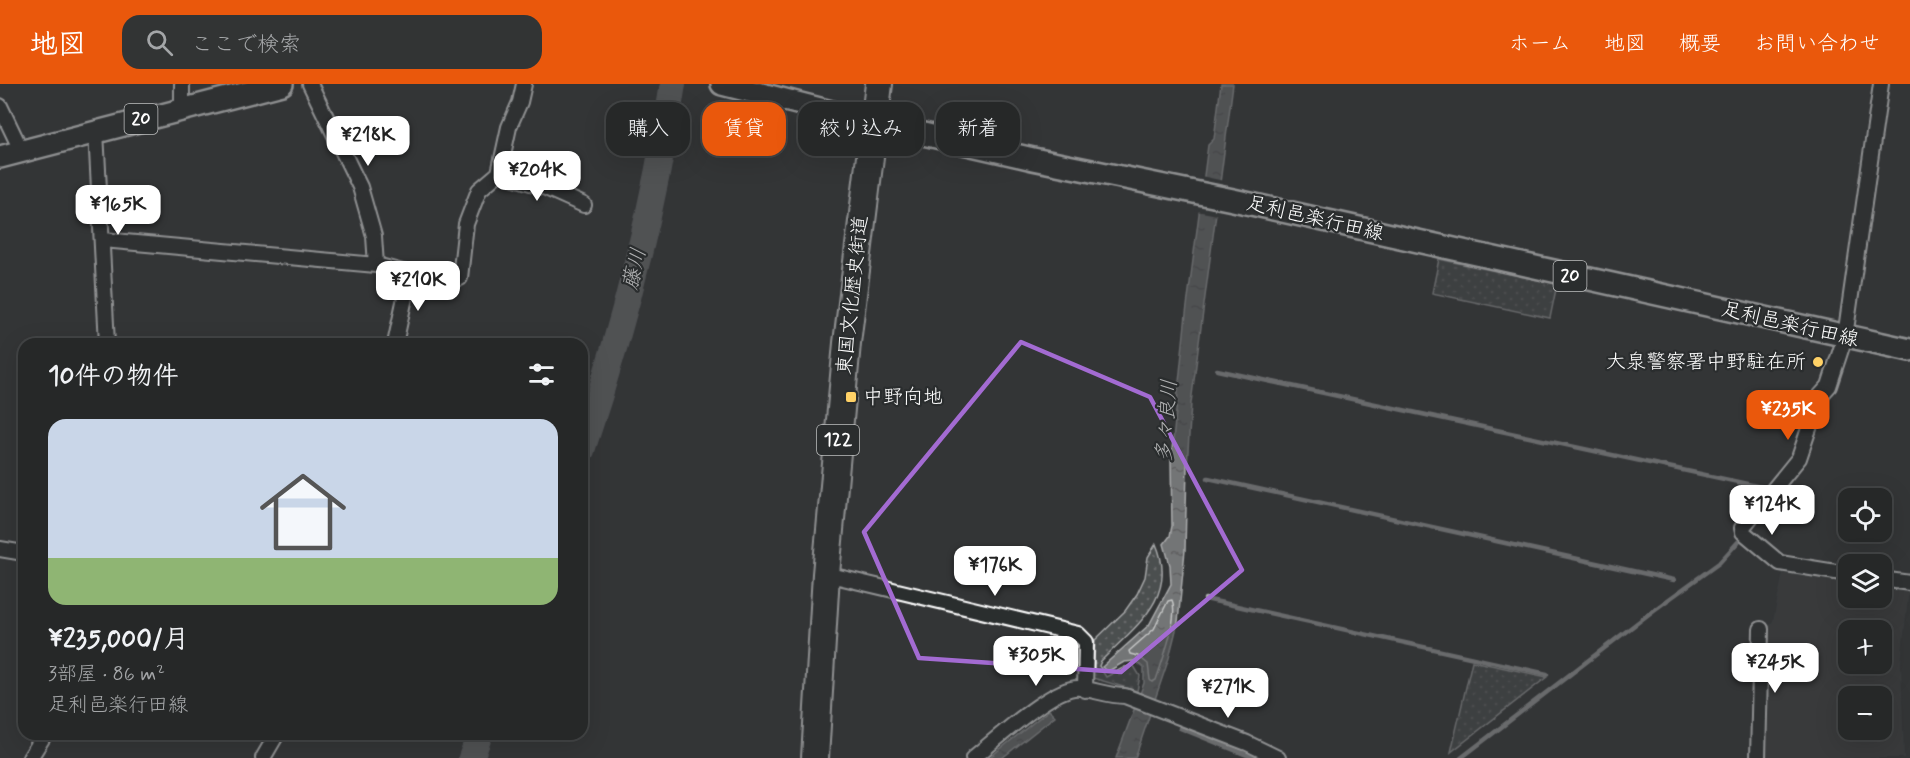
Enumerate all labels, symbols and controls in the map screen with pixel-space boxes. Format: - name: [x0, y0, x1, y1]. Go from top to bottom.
- search box: [122, 15, 542, 69]
- icon: search: [143, 26, 176, 59]
- text: 地図: [30, 27, 86, 64]
- text: ホーム: [1509, 30, 1571, 58]
- text: 地図: [1604, 30, 1646, 58]
- text: 概要: [1679, 30, 1721, 58]
- text: お問い合わせ: [1754, 30, 1880, 58]
- text: ここで検索: [191, 31, 301, 59]
- chip: 購入: [606, 102, 690, 156]
- chip: 賃貸: [702, 102, 786, 156]
- chip: 絞り込み: [798, 102, 924, 156]
- chip: 新着: [936, 102, 1020, 156]
- road number: 20: [124, 104, 158, 134]
- pin: ¥218K: [326, 116, 410, 167]
- text: ¥218K: [341, 122, 395, 149]
- pin: ¥204K: [495, 151, 579, 202]
- text: ¥204K: [508, 157, 566, 184]
- pin: ¥165K: [76, 185, 160, 236]
- street label: 足利邑楽行田線: [1244, 190, 1386, 248]
- text: ¥165K: [90, 191, 146, 218]
- street label: 東国文化歴史街道: [831, 214, 875, 376]
- water label: 藤川: [617, 245, 653, 293]
- pin: ¥210K: [376, 261, 460, 312]
- road number: 20: [1554, 261, 1586, 291]
- text: ¥210K: [390, 267, 446, 294]
- street label: 足利邑楽行田線: [1719, 296, 1861, 354]
- place label: 大泉警察署中野駐在所: [1606, 349, 1806, 376]
- marker: 大泉警察署中野駐在所: [1811, 355, 1825, 369]
- icon: filters: [525, 358, 558, 391]
- text: 10件の物件: [48, 360, 179, 394]
- water label: 多々良川: [1150, 378, 1184, 464]
- place label: 中野向地: [863, 384, 943, 411]
- marker: 中野向地: [844, 390, 858, 404]
- pin: ¥235K: [1746, 390, 1830, 441]
- text: ¥235K: [1760, 396, 1816, 423]
- road number: 122: [817, 425, 859, 455]
- icon: home: [249, 458, 357, 566]
- pin: ¥124K: [1730, 485, 1814, 536]
- map controls: [1838, 488, 1892, 740]
- button: locate: [1838, 488, 1892, 542]
- text: ¥124K: [1744, 491, 1800, 518]
- pin: ¥176K: [953, 546, 1037, 597]
- text: ¥176K: [968, 552, 1022, 579]
- button: layers: [1838, 554, 1892, 608]
- button: +: [1838, 620, 1892, 674]
- text: ¥235,000/月: [48, 623, 189, 657]
- pin: ¥305K: [994, 636, 1078, 687]
- text: ¥305K: [1007, 642, 1065, 669]
- pin: ¥245K: [1733, 643, 1817, 694]
- text: ¥245K: [1746, 649, 1804, 676]
- text: 3部屋 · 86 m²: [48, 661, 165, 688]
- pin: ¥271K: [1186, 668, 1270, 719]
- text: ¥271K: [1201, 674, 1255, 701]
- button: −: [1838, 686, 1892, 740]
- text: 足利邑楽行田線: [48, 692, 188, 719]

